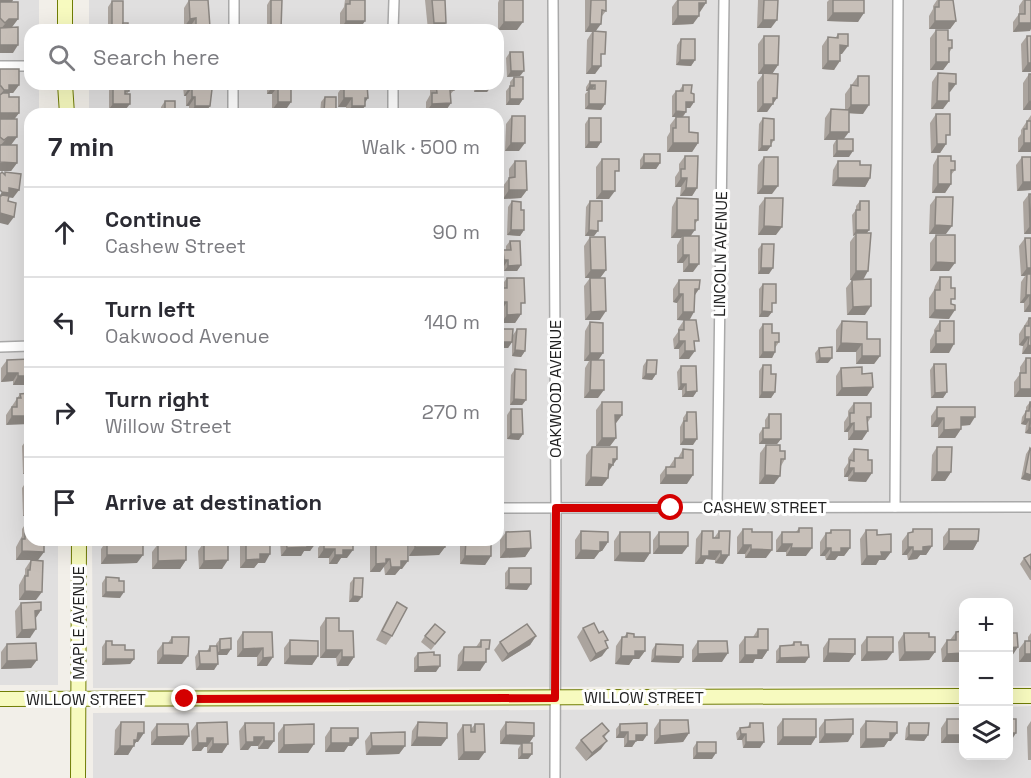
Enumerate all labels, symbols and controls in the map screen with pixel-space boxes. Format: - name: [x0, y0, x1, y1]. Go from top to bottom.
- search box: [24, 24, 504, 90]
- icon: search: [45, 41, 78, 74]
- text: Search here: [93, 43, 220, 71]
- text: 7 min: [48, 130, 114, 164]
- text: Walk · 500 m: [362, 134, 480, 160]
- street label: LINCOLN AVENUE: [709, 191, 732, 317]
- text: Continue: [105, 205, 201, 233]
- icon: ahead: [48, 216, 81, 249]
- text: 90 m: [433, 219, 480, 245]
- text: Cashew Street: [105, 233, 246, 259]
- text: Turn left: [105, 295, 195, 323]
- icon: left: [48, 306, 81, 339]
- text: 140 m: [424, 309, 480, 335]
- street label: OAKWOOD AVENUE: [545, 320, 566, 458]
- text: Oakwood Avenue: [105, 323, 270, 349]
- text: Turn right: [105, 385, 210, 413]
- icon: right: [48, 396, 81, 429]
- text: 270 m: [422, 399, 480, 425]
- text: Willow Street: [105, 413, 232, 439]
- icon: arrive: [48, 486, 81, 519]
- text: Arrive at destination: [105, 488, 322, 516]
- route start: [657, 494, 683, 520]
- street label: CASHEW STREET: [703, 497, 827, 518]
- street label: MAPLE AVENUE: [68, 566, 89, 680]
- map controls: [959, 598, 1013, 760]
- button: +: [959, 598, 1013, 652]
- button: −: [959, 652, 1013, 706]
- route end: [171, 685, 197, 711]
- street label: WILLOW STREET: [584, 687, 704, 708]
- street label: WILLOW STREET: [26, 689, 146, 710]
- button: layers: [959, 706, 1013, 760]

